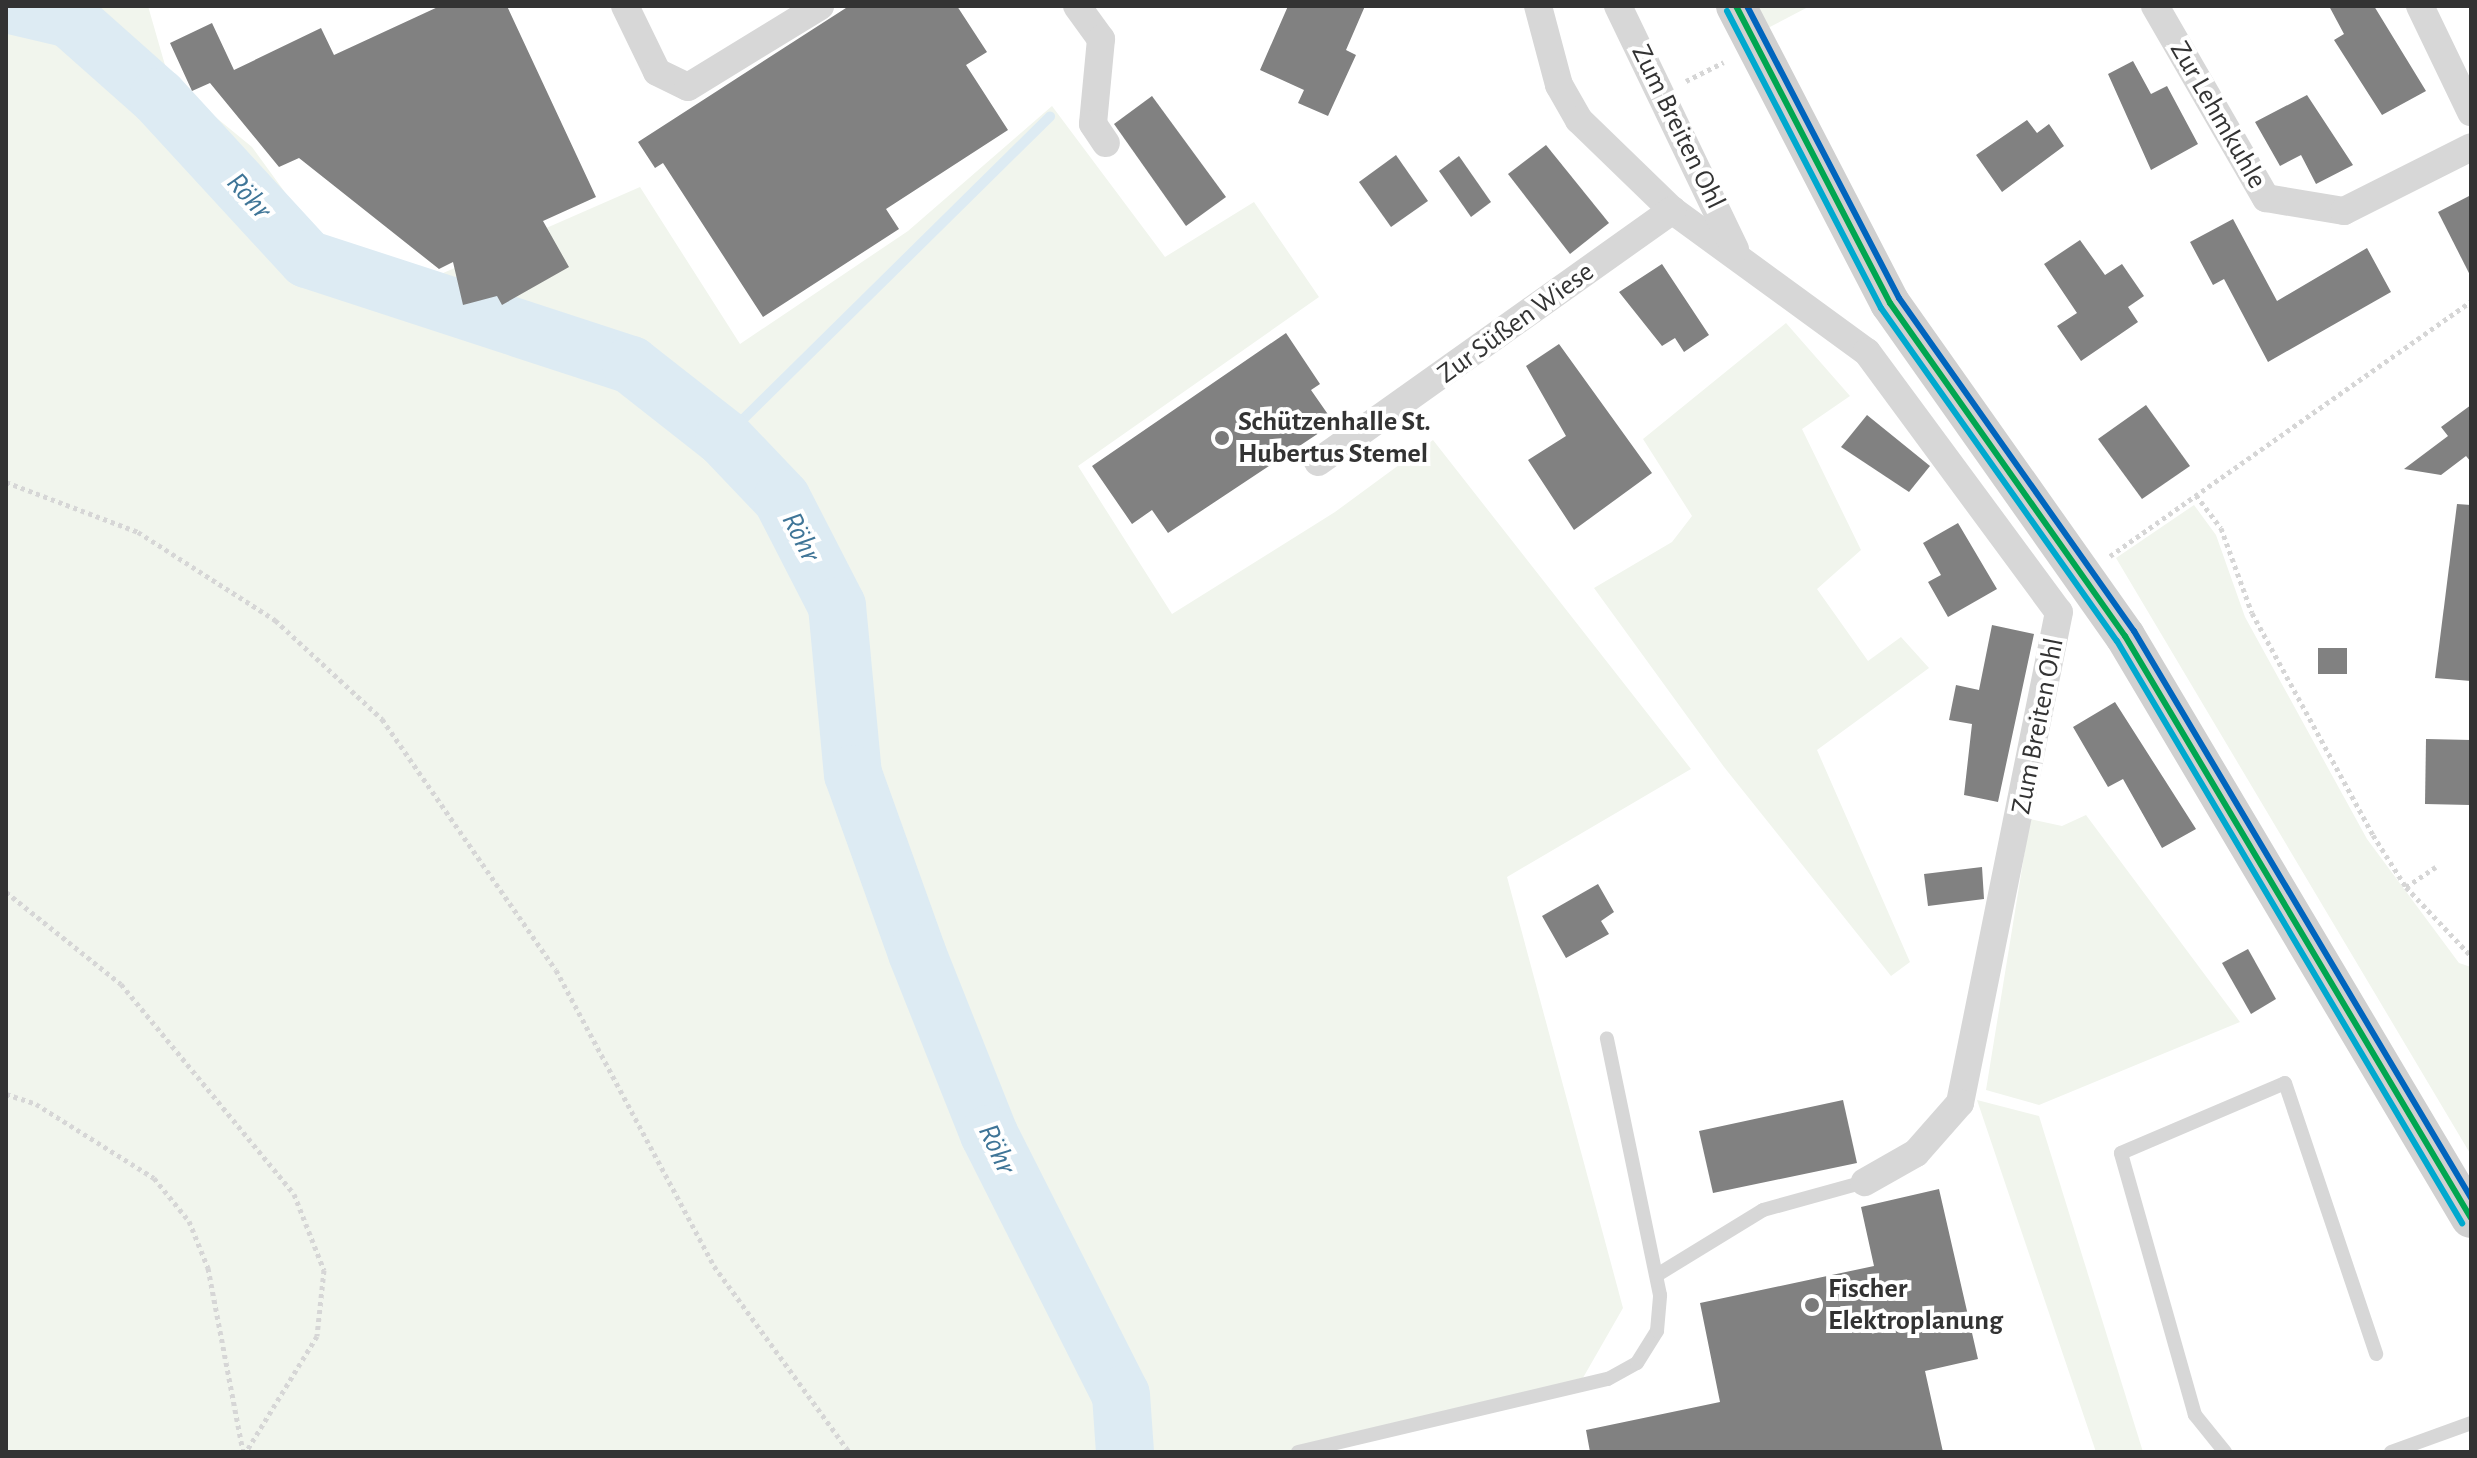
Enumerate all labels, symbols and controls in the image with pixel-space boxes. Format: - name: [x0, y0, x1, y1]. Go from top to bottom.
- street label: Zur Lehmkuhle: [2162, 35, 2274, 195]
- street label: Zum Breiten Ohl: [1624, 39, 1732, 215]
- water label: Röhr: [219, 165, 279, 227]
- street label: Zur Süßen Wiese: [1431, 255, 1601, 391]
- place label: Schützenhalle St. Hubertus Stemel: [1238, 405, 1431, 471]
- marker: Schützenhalle St. Hubertus Stemel: [1213, 429, 1231, 447]
- water label: Röhr: [773, 506, 829, 568]
- street label: Zum Breiten Ohl: [2004, 635, 2072, 817]
- water label: Röhr: [970, 1118, 1024, 1180]
- place label: Fischer Elektroplanung: [1828, 1272, 2003, 1338]
- marker: Fischer Elektroplanung: [1803, 1296, 1821, 1314]

